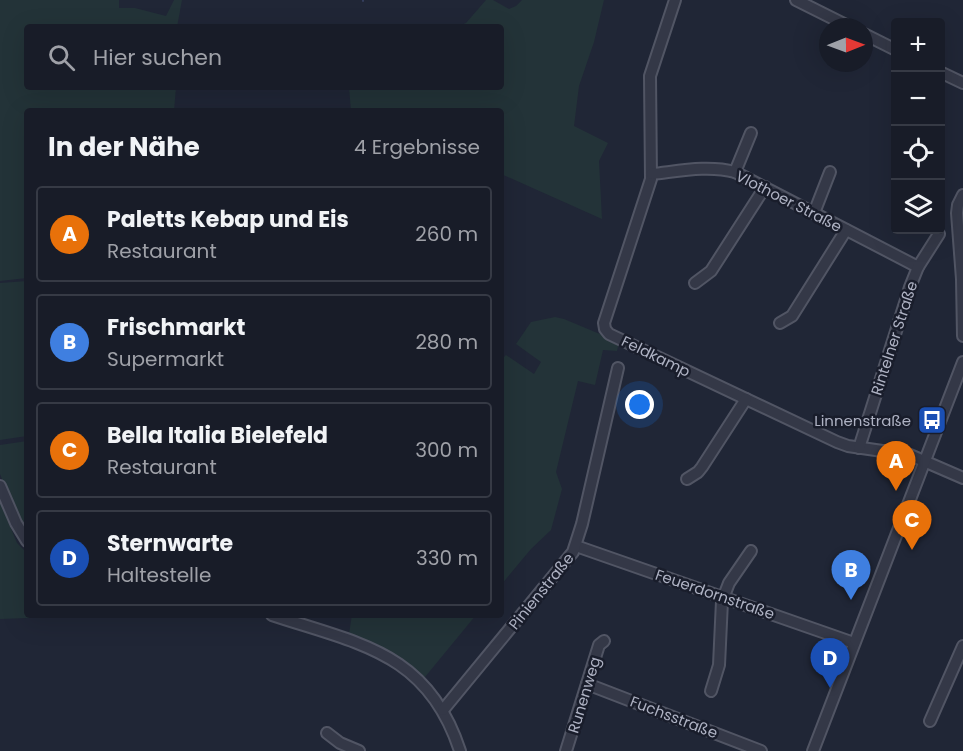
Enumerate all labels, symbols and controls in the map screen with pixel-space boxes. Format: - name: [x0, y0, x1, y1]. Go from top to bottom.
- north arrow: [819, 18, 873, 72]
- map controls: [891, 18, 945, 234]
- button: +: [891, 18, 945, 72]
- search box: [24, 24, 504, 90]
- icon: search: [45, 41, 78, 74]
- text: Hier suchen: [93, 42, 222, 73]
- button: −: [891, 72, 945, 126]
- button: locate: [891, 126, 945, 180]
- text: In der Nähe: [48, 129, 200, 165]
- text: 4 Ergebnisse: [354, 133, 480, 161]
- street label: Vlothoer Straße: [732, 165, 846, 237]
- button: layers: [891, 180, 945, 234]
- text: Paletts Kebap und Eis: [107, 204, 349, 235]
- text: A: [62, 220, 77, 248]
- text: 260 m: [415, 220, 478, 248]
- text: Restaurant: [107, 237, 217, 265]
- street label: Rintelner Straße: [866, 278, 922, 398]
- text: Frischmarkt: [107, 312, 246, 343]
- text: B: [63, 328, 76, 356]
- text: 280 m: [415, 328, 478, 356]
- street label: Feldkamp: [618, 330, 694, 382]
- text: Supermarkt: [107, 345, 224, 373]
- your location: [625, 390, 654, 419]
- bus stop icon: Linnenstraße: [916, 404, 948, 436]
- place label: Linnenstraße: [814, 410, 911, 431]
- text: Bella Italia Bielefeld: [107, 420, 328, 451]
- text: C: [62, 436, 77, 464]
- text: 300 m: [415, 436, 478, 464]
- pin: A: [876, 442, 916, 491]
- text: Restaurant: [107, 453, 217, 481]
- pin: C: [892, 500, 932, 550]
- text: Sternwarte: [107, 528, 233, 559]
- text: D: [62, 544, 77, 572]
- text: 330 m: [416, 544, 478, 572]
- street label: Pinienstraße: [504, 548, 578, 634]
- pin: B: [832, 550, 870, 600]
- text: Haltestelle: [107, 561, 211, 589]
- street label: Feuerdornstraße: [653, 564, 777, 624]
- pin: D: [810, 638, 850, 688]
- street label: Runenweg: [562, 654, 606, 736]
- street label: Fuchsstraße: [627, 691, 721, 743]

